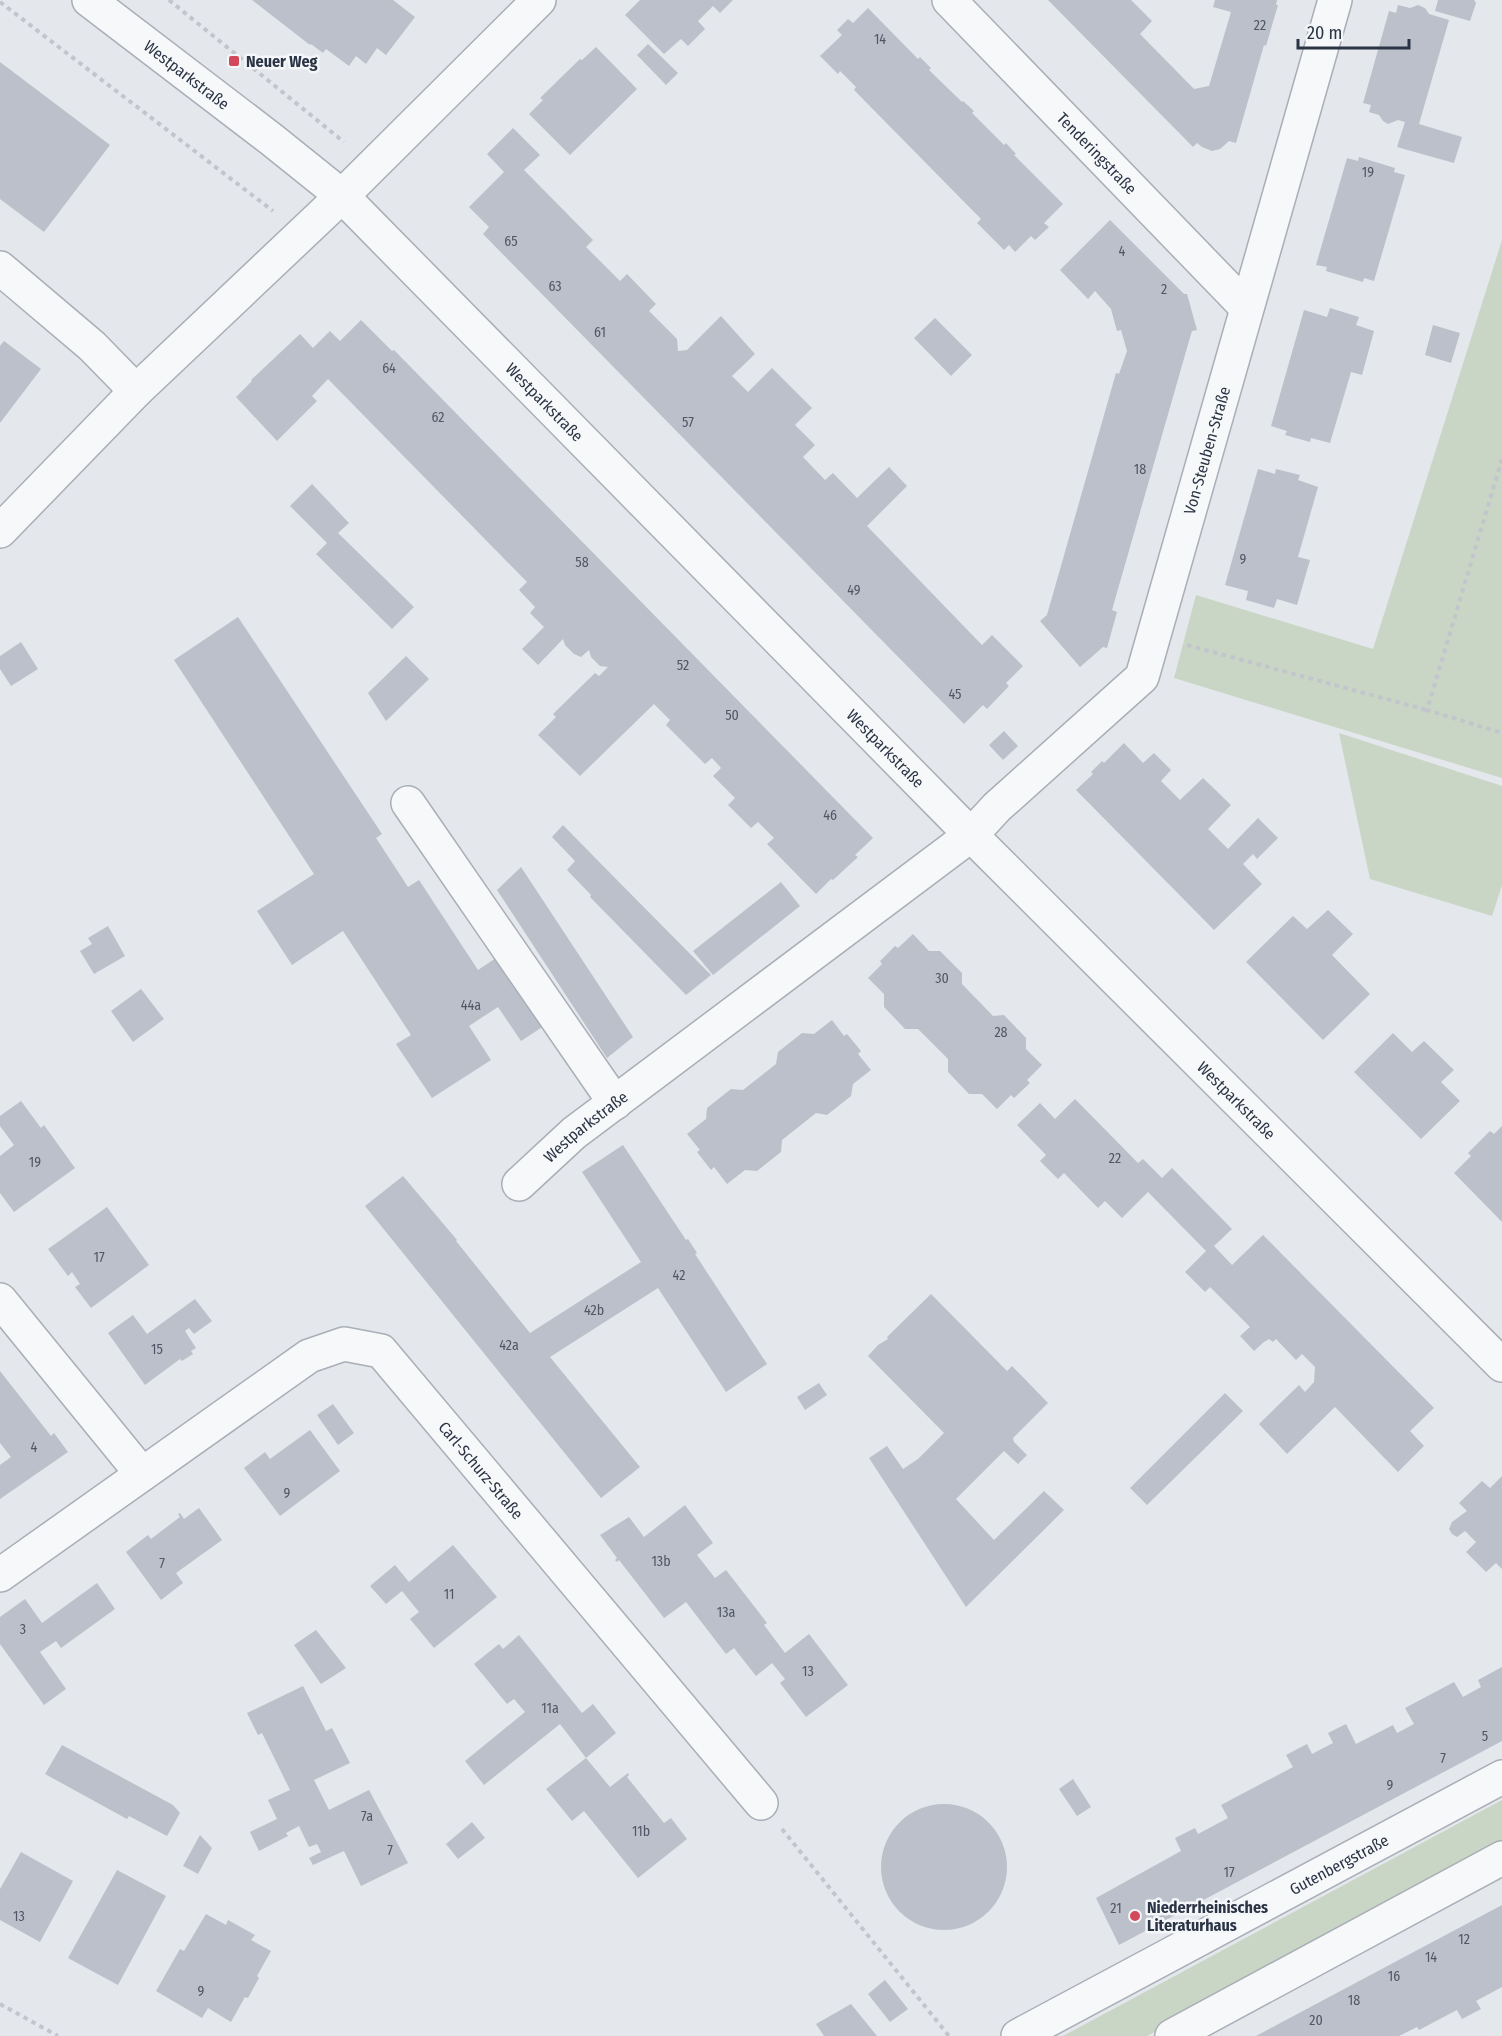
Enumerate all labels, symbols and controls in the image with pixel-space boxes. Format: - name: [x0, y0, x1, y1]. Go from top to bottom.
- scale bar: [1298, 12, 1409, 50]
- house number: 22: [1254, 17, 1266, 34]
- text: 20 m: [1307, 22, 1342, 44]
- house number: 14: [874, 31, 886, 48]
- street label: Westparkstraße: [140, 36, 233, 113]
- place label: Neuer Weg: [246, 52, 318, 71]
- marker: Neuer Weg: [227, 54, 241, 68]
- street label: Tenderingstraße: [1053, 108, 1141, 198]
- house number: 19: [1362, 164, 1374, 181]
- house number: 65: [504, 233, 518, 250]
- house number: 4: [1119, 243, 1126, 260]
- house number: 63: [548, 278, 562, 295]
- house number: 2: [1161, 281, 1167, 298]
- house number: 61: [594, 324, 606, 341]
- street label: Westparkstraße: [502, 359, 587, 445]
- house number: 64: [382, 360, 396, 377]
- street label: Von-Steuben-Straße: [1179, 384, 1234, 516]
- house number: 62: [432, 409, 445, 426]
- house number: 57: [682, 414, 694, 431]
- house number: 18: [1134, 461, 1146, 478]
- house number: 9: [1240, 551, 1247, 568]
- house number: 58: [575, 554, 589, 571]
- house number: 49: [847, 582, 861, 599]
- house number: 52: [677, 657, 689, 674]
- house number: 45: [948, 686, 962, 703]
- street label: Westparkstraße: [843, 705, 928, 792]
- house number: 50: [725, 707, 739, 724]
- house number: 46: [823, 807, 837, 824]
- house number: 30: [935, 970, 949, 987]
- house number: 44a: [461, 997, 481, 1014]
- house number: 28: [994, 1024, 1008, 1041]
- street label: Westparkstraße: [1194, 1057, 1280, 1143]
- street label: Westparkstraße: [539, 1087, 631, 1166]
- house number: 22: [1109, 1150, 1121, 1167]
- house number: 19: [29, 1154, 41, 1171]
- house number: 17: [93, 1249, 105, 1266]
- house number: 42: [673, 1267, 685, 1284]
- house number: 42b: [584, 1302, 604, 1319]
- house number: 42a: [499, 1337, 519, 1354]
- house number: 15: [151, 1341, 163, 1358]
- street label: Carl-Schurz-Straße: [435, 1418, 528, 1523]
- house number: 4: [31, 1439, 38, 1456]
- house number: 9: [284, 1485, 291, 1502]
- house number: 13b: [651, 1553, 671, 1570]
- house number: 7: [159, 1555, 165, 1572]
- house number: 11: [444, 1586, 454, 1603]
- house number: 13a: [717, 1604, 735, 1621]
- house number: 3: [20, 1621, 26, 1638]
- house number: 13: [802, 1663, 814, 1680]
- house number: 11a: [541, 1700, 559, 1717]
- house number: 5: [1482, 1728, 1488, 1745]
- house number: 7: [1440, 1750, 1446, 1767]
- house number: 9: [1387, 1777, 1394, 1794]
- house number: 7a: [361, 1808, 373, 1825]
- house number: 11b: [632, 1823, 650, 1840]
- street label: Gutenbergstraße: [1286, 1830, 1392, 1898]
- house number: 7: [387, 1842, 393, 1859]
- house number: 17: [1223, 1864, 1235, 1881]
- place label: Niederrheinisches Literaturhaus: [1147, 1898, 1268, 1935]
- house number: 21: [1110, 1900, 1122, 1917]
- house number: 13: [13, 1908, 25, 1925]
- marker: Niederrheinisches Literaturhaus: [1128, 1909, 1142, 1923]
- house number: 12: [1458, 1931, 1470, 1948]
- house number: 14: [1425, 1949, 1437, 1966]
- house number: 16: [1388, 1968, 1400, 1985]
- house number: 9: [198, 1983, 205, 2000]
- house number: 18: [1348, 1992, 1360, 2009]
- house number: 20: [1309, 2012, 1323, 2029]

